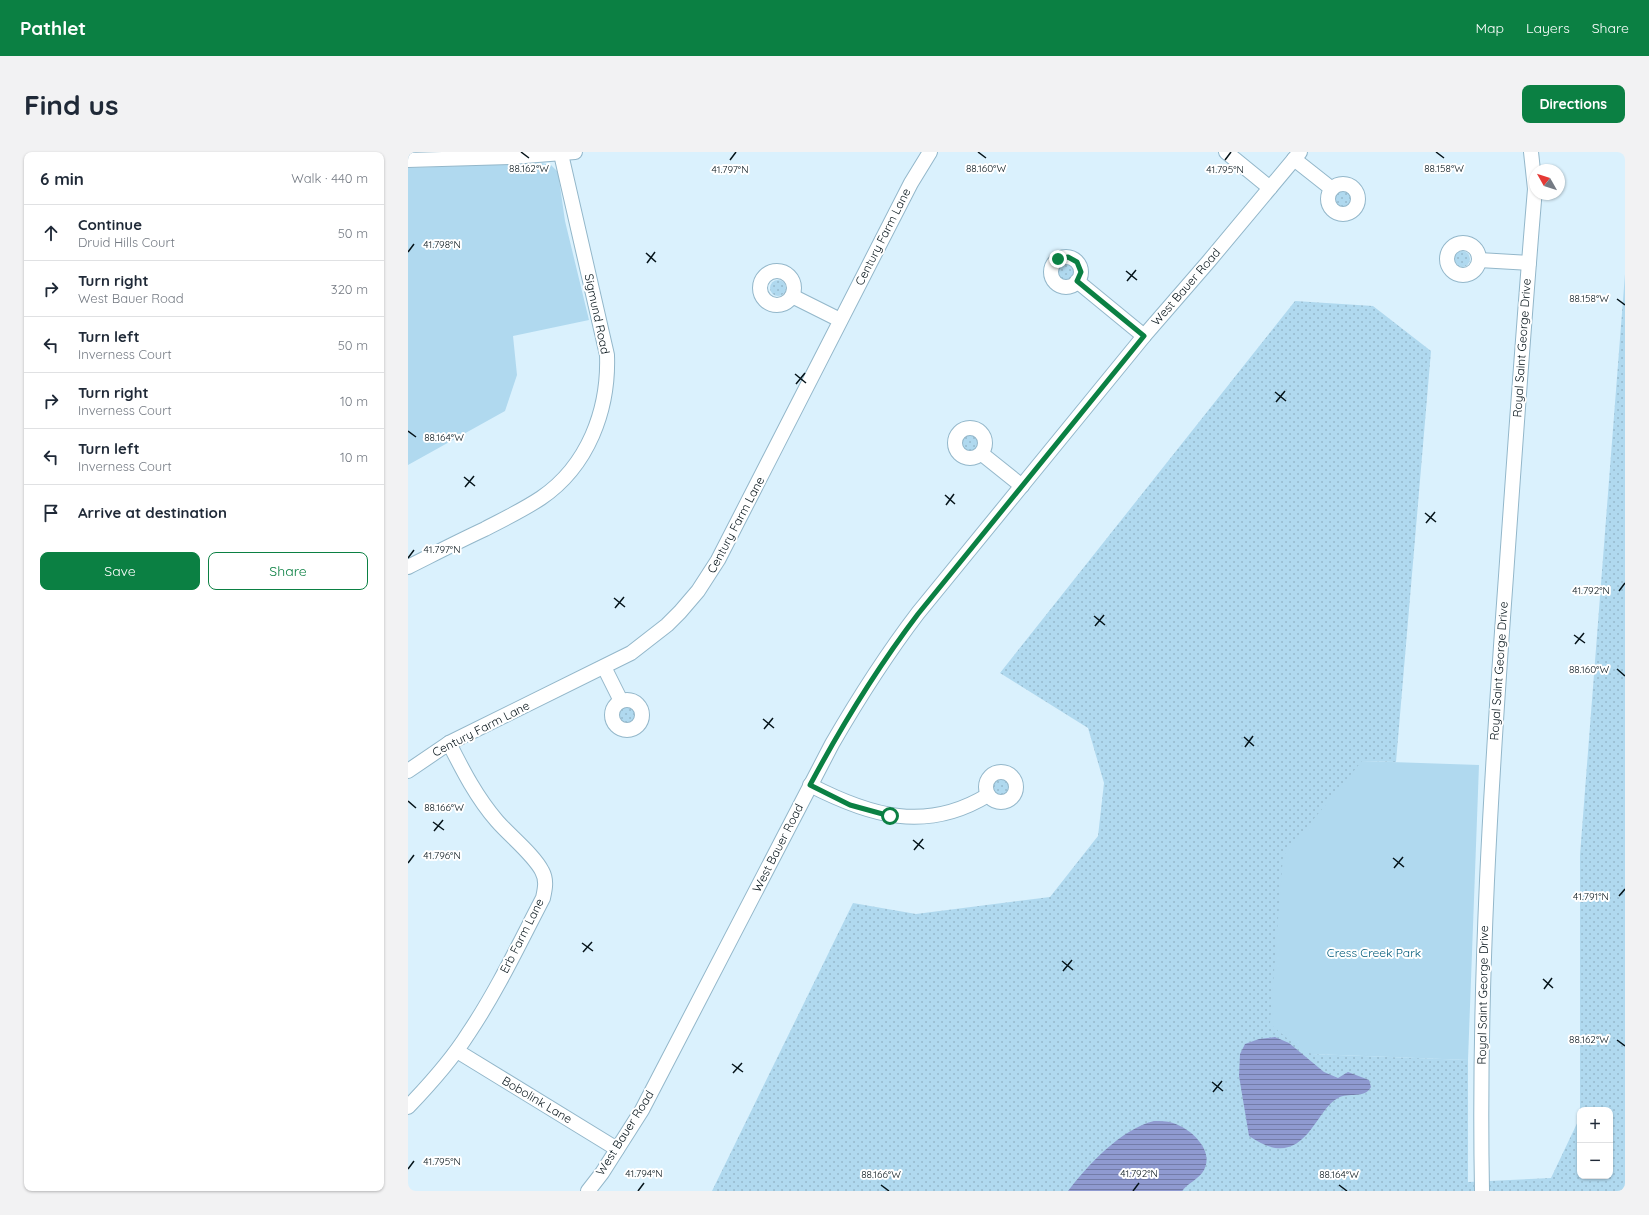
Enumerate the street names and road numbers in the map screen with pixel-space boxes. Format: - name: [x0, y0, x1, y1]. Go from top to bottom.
- street label: Century Farm Lane: [852, 185, 914, 288]
- street label: West Bauer Road: [1148, 245, 1223, 328]
- street label: Sigmund Road: [582, 272, 613, 355]
- street label: Royal Saint George Drive: [1509, 278, 1534, 418]
- street label: Century Farm Lane: [704, 474, 767, 576]
- street label: Royal Saint George Drive: [1486, 601, 1511, 741]
- street label: Century Farm Lane: [430, 697, 532, 760]
- street label: West Bauer Road: [749, 801, 806, 895]
- street label: Erb Farm Lane: [496, 896, 547, 976]
- street label: Royal Saint George Drive: [1474, 925, 1491, 1065]
- street label: Bobolink Lane: [500, 1073, 575, 1126]
- street label: West Bauer Road: [592, 1087, 657, 1178]

